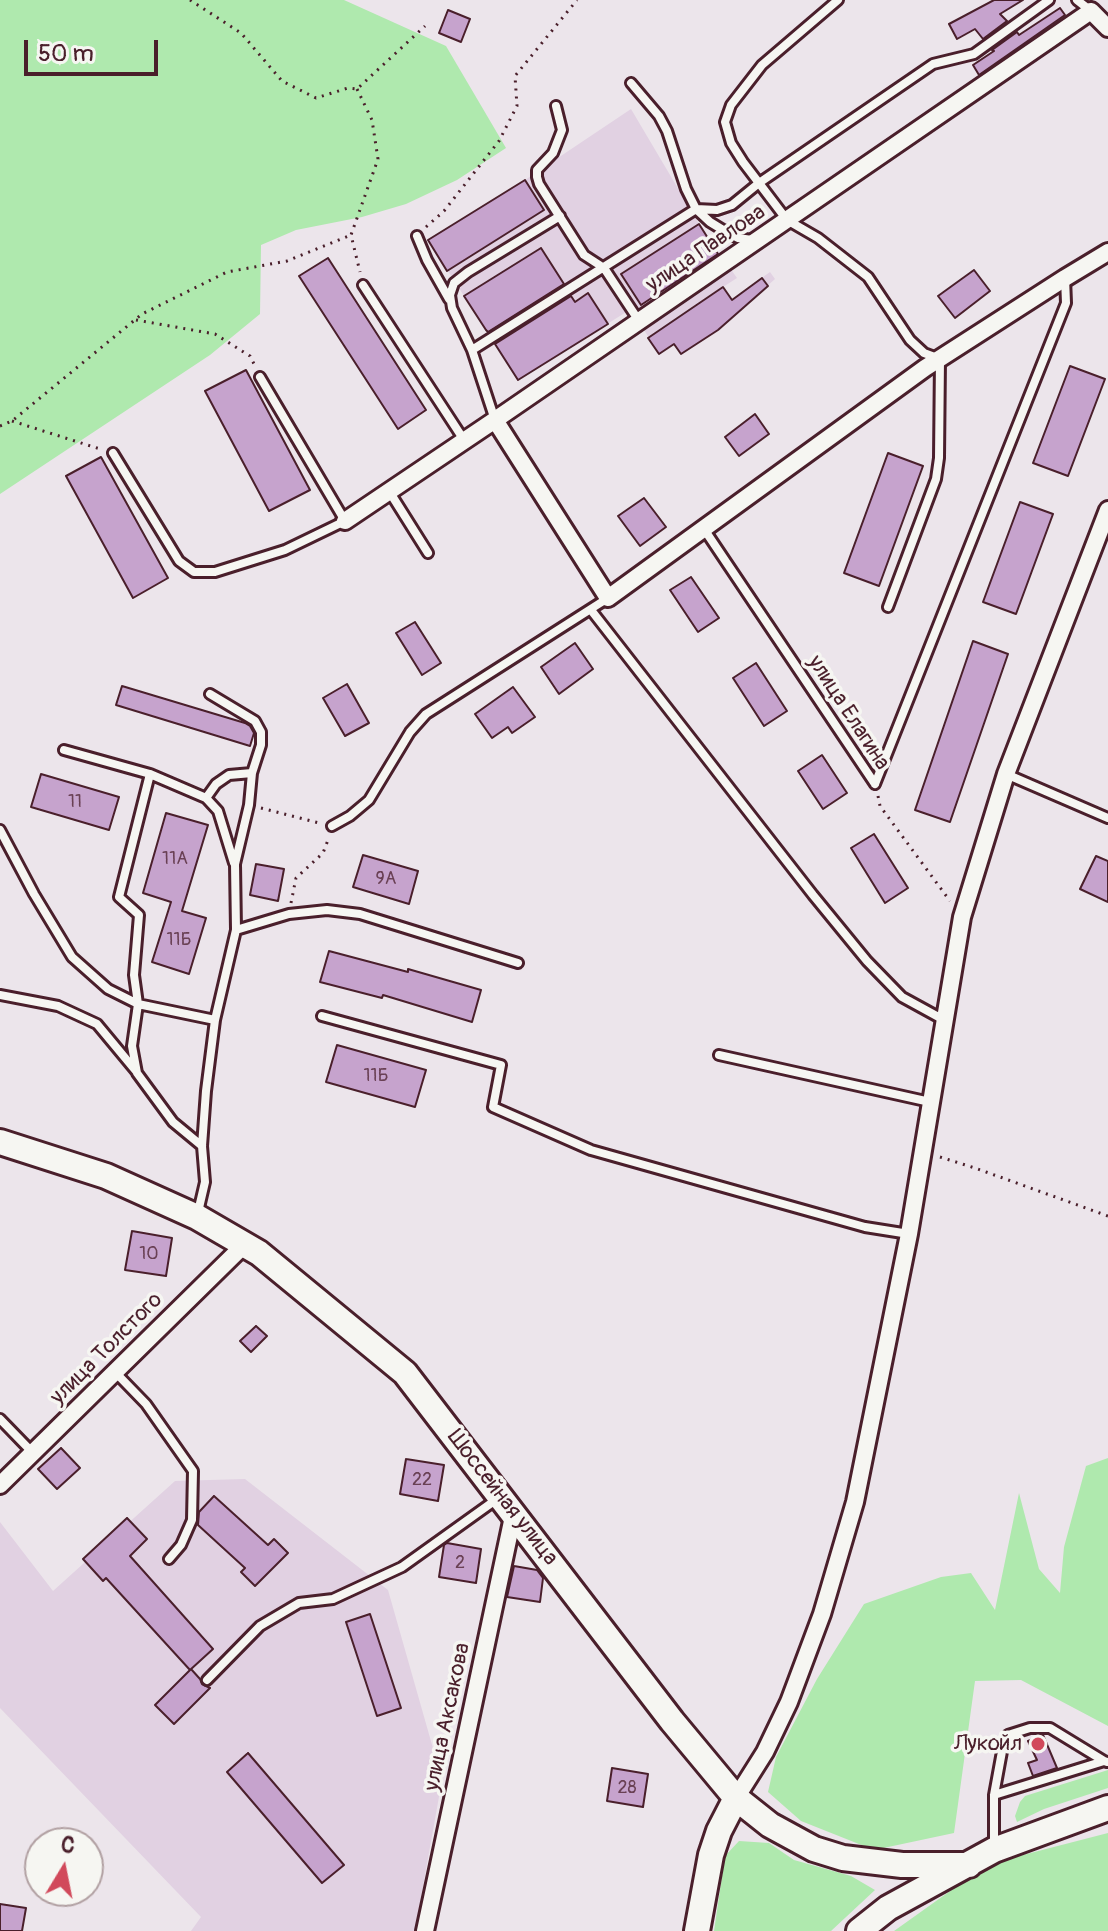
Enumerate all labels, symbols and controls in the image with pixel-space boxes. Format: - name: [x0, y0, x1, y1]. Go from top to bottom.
- scale bar: [28, 24, 162, 74]
- text: 50 m: [38, 39, 94, 68]
- street label: улица Павлова: [641, 199, 771, 299]
- street label: улица Елагина: [801, 651, 895, 775]
- house number: 11: [68, 791, 82, 813]
- house number: 11А: [162, 848, 188, 870]
- house number: 9А: [376, 868, 396, 890]
- house number: 11Б: [167, 929, 191, 951]
- house number: 11Б: [364, 1065, 388, 1087]
- house number: 10: [139, 1243, 159, 1265]
- street label: улица Толстого: [45, 1287, 169, 1411]
- street label: Шоссейная улица: [441, 1425, 563, 1571]
- house number: 22: [412, 1469, 432, 1491]
- house number: 2: [455, 1552, 465, 1574]
- street label: улица Аксакова: [419, 1640, 477, 1794]
- place label: Лукойл: [954, 1731, 1022, 1757]
- marker: Лукойл: [1029, 1735, 1047, 1753]
- house number: 28: [617, 1777, 637, 1799]
- north arrow: [24, 1827, 104, 1907]
- text: С: [59, 1830, 77, 1860]

